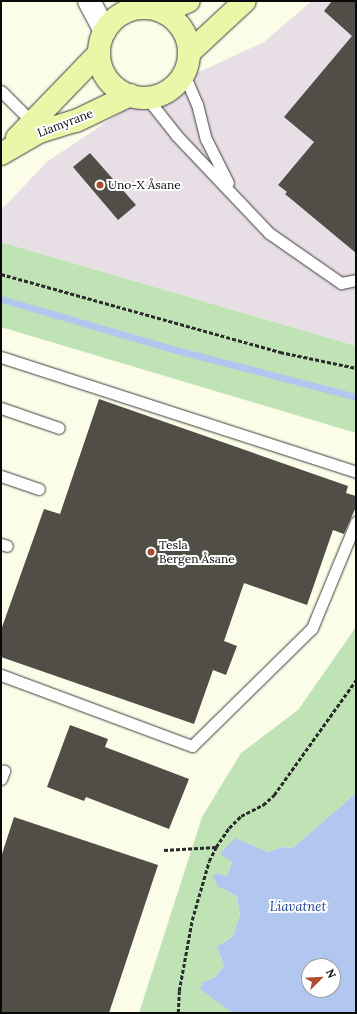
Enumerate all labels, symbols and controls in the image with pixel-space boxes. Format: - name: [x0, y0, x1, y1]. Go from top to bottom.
- street label: Liamyrane: [35, 106, 95, 140]
- place label: Uno-X Åsane: [108, 178, 181, 192]
- marker: Uno-X Åsane: [95, 180, 105, 190]
- place label: Tesla Bergen Åsane: [159, 538, 235, 566]
- marker: Tesla Bergen Åsane: [146, 547, 156, 557]
- water label: Liavatnet: [270, 899, 326, 915]
- north arrow: [301, 958, 341, 998]
- text: N: [323, 967, 339, 980]

